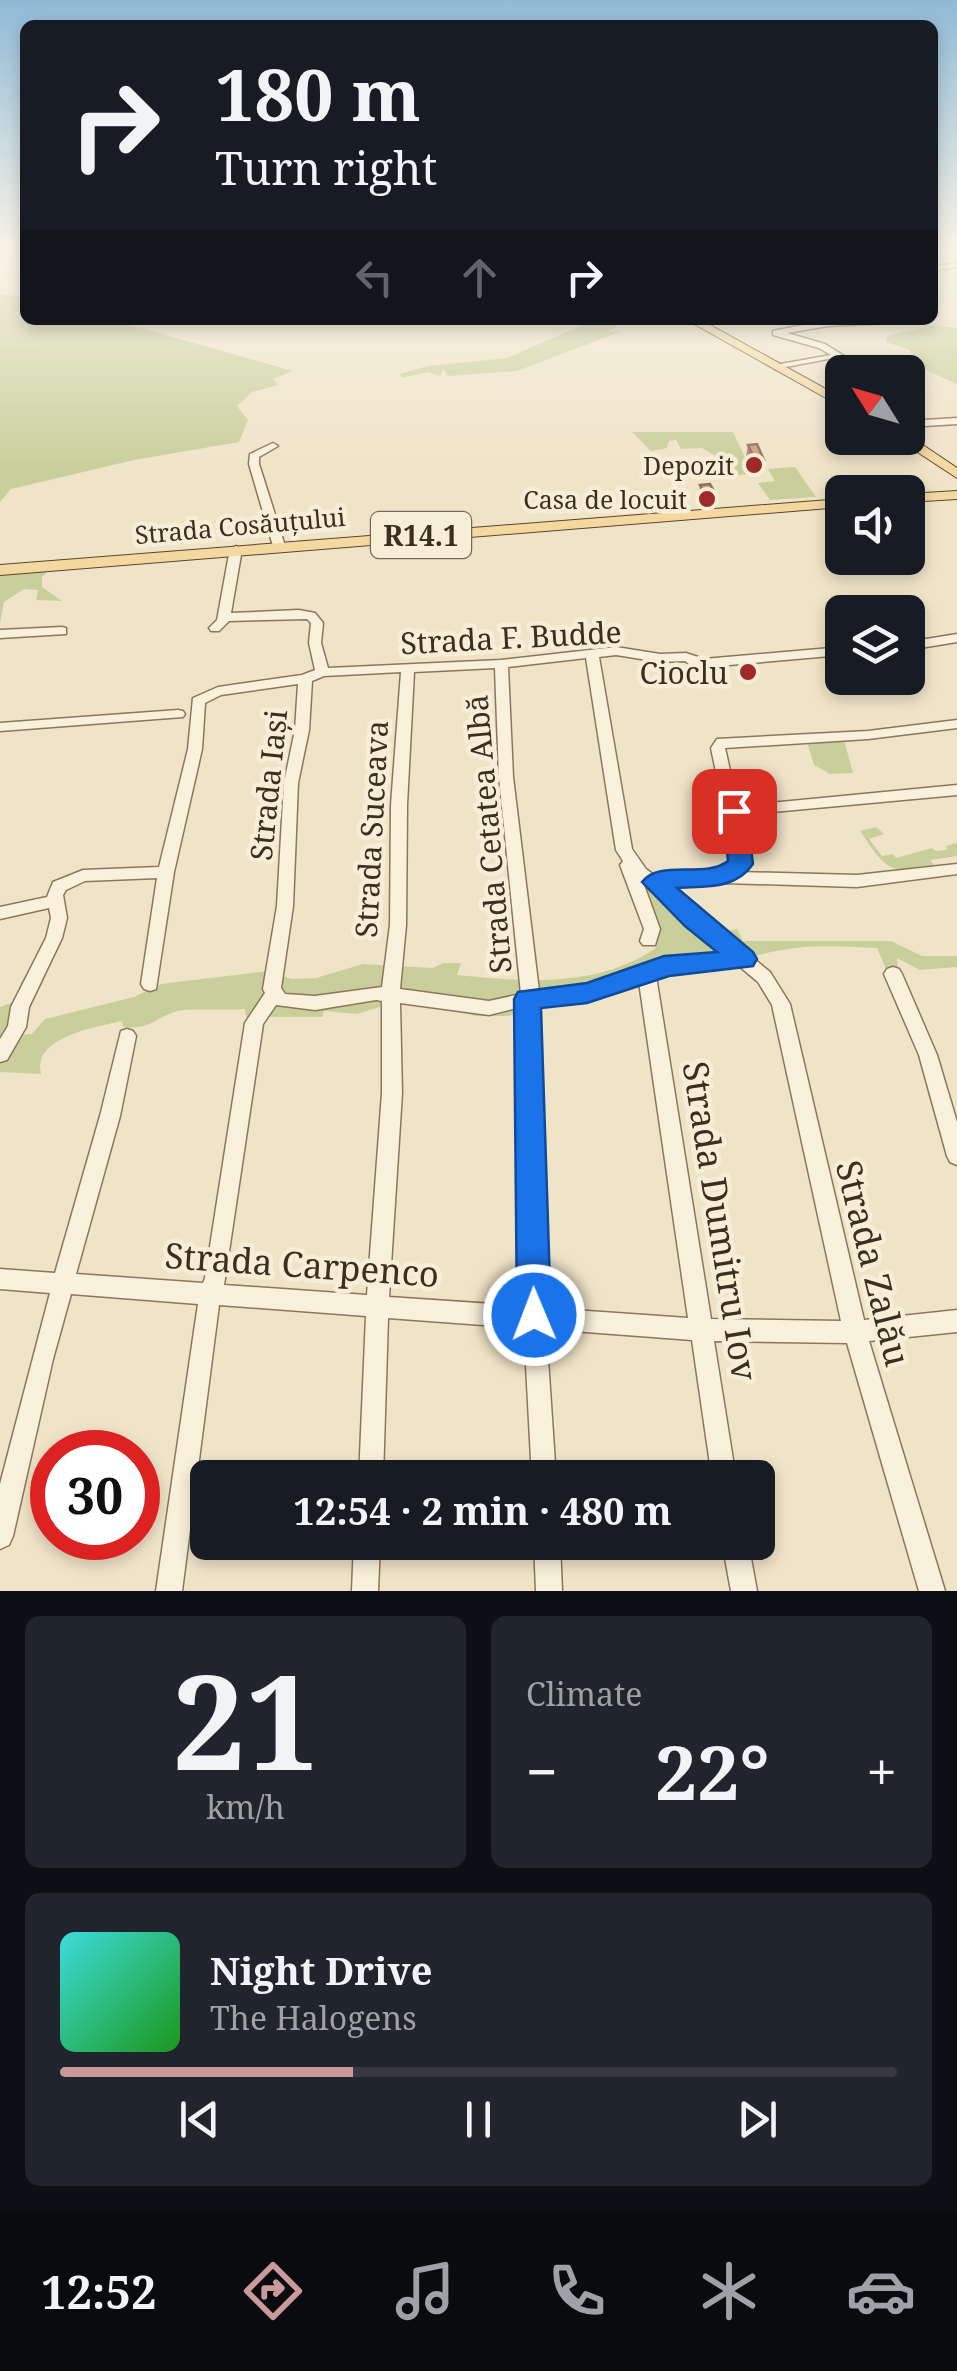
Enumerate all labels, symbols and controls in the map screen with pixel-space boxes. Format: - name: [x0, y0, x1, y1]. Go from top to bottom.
- text: 180 m: [215, 46, 421, 142]
- icon: right: [50, 60, 180, 190]
- text: Turn right: [215, 137, 437, 198]
- icon: left: [347, 250, 402, 305]
- icon: ahead: [452, 250, 507, 305]
- icon: right: [557, 250, 612, 305]
- north arrow: [825, 355, 925, 455]
- map controls: [825, 355, 925, 695]
- place label: Depozit: [643, 448, 734, 482]
- marker: Depozit: [743, 454, 765, 476]
- button: sound: [825, 475, 925, 575]
- place label: Casa de locuit: [523, 482, 687, 516]
- marker: Casa de locuit: [696, 488, 718, 510]
- street label: Strada Cosăuțului: [133, 499, 347, 551]
- road number: R14.1: [371, 512, 471, 558]
- button: layers: [825, 595, 925, 695]
- street label: Strada F. Budde: [399, 611, 623, 663]
- place label: Cioclu: [640, 652, 728, 693]
- marker: Cioclu: [737, 661, 759, 683]
- street label: Strada Cetatea Albă: [455, 693, 521, 975]
- street label: Strada Iași: [240, 707, 296, 862]
- street label: Strada Suceava: [345, 719, 397, 939]
- pin: [692, 769, 777, 854]
- icon: arrive: [707, 784, 762, 839]
- street label: Strada Dumitru Iov: [673, 1058, 770, 1385]
- street label: Strada Zalău: [826, 1155, 922, 1371]
- street label: Strada Carpenco: [163, 1231, 441, 1297]
- position arrow: [482, 1263, 586, 1367]
- speed limit sign: 30: [30, 1430, 160, 1560]
- text: 12:54 · 2 min · 480 m: [293, 1484, 672, 1536]
- text: 21: [172, 1631, 319, 1808]
- text: Climate: [526, 1672, 642, 1715]
- text: 22°: [655, 1720, 769, 1822]
- text: −: [526, 1733, 558, 1808]
- text: +: [866, 1733, 897, 1808]
- text: km/h: [206, 1785, 285, 1828]
- text: Night Drive: [210, 1944, 432, 1996]
- text: The Halogens: [210, 1996, 417, 2039]
- icon: previous: [172, 2092, 227, 2147]
- icon: pause: [451, 2092, 506, 2147]
- icon: next: [730, 2092, 785, 2147]
- icon: directions: [238, 2256, 308, 2326]
- icon: music: [390, 2256, 460, 2326]
- icon: phone: [542, 2256, 612, 2326]
- icon: climate: [694, 2256, 764, 2326]
- icon: car: [846, 2256, 916, 2326]
- text: 12:52: [41, 2261, 156, 2322]

